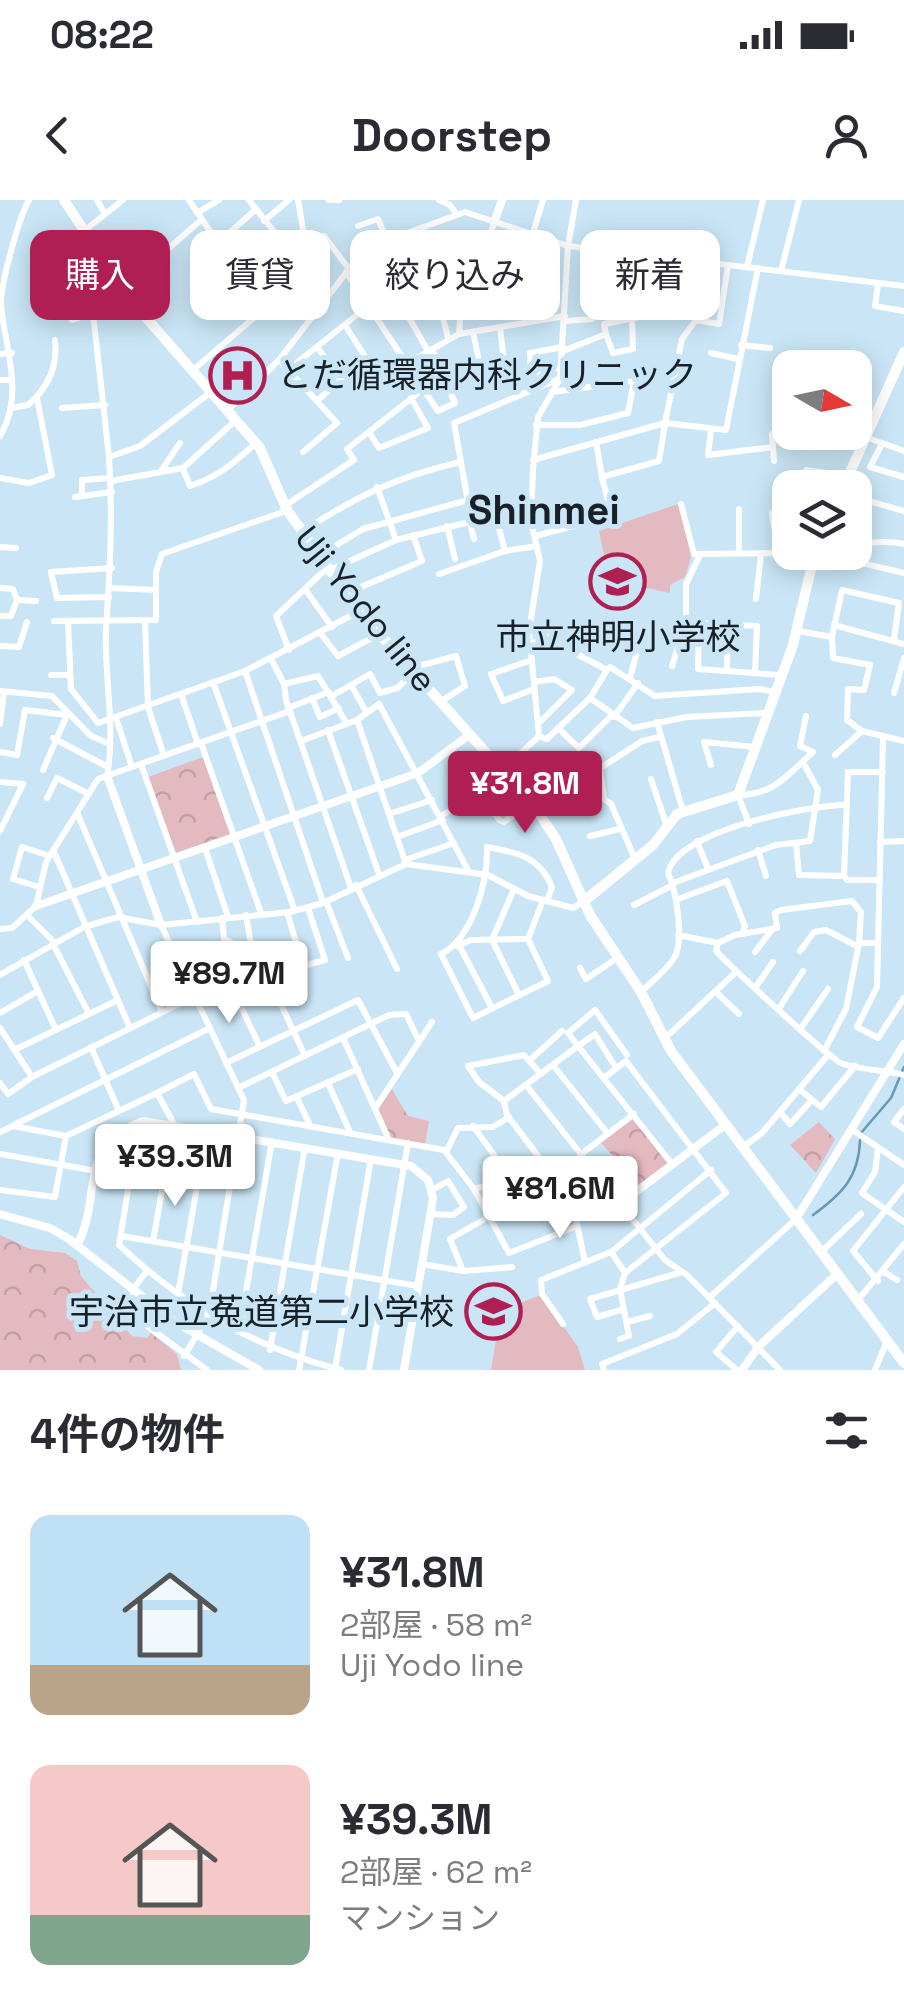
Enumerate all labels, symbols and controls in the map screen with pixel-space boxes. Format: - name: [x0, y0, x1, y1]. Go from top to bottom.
- text: 08:22: [50, 11, 154, 59]
- text: Doorstep: [352, 107, 552, 164]
- icon: back: [30, 108, 85, 163]
- icon: person: [819, 108, 874, 163]
- chip: 購入: [30, 230, 170, 320]
- chip: 賃貸: [190, 230, 330, 320]
- chip: 絞り込み: [350, 230, 560, 320]
- chip: 新着: [580, 230, 720, 320]
- hospital icon: とだ循環器内科クリニック: [208, 345, 268, 405]
- north arrow: [772, 350, 872, 450]
- map controls: [772, 350, 872, 570]
- place label: とだ循環器内科クリニック: [277, 353, 697, 397]
- button: layers: [772, 470, 872, 570]
- district label: Shinmei: [468, 485, 620, 536]
- street label: Uji Yodo line: [285, 517, 447, 701]
- school or university icon: 市立神明小学校: [588, 551, 648, 611]
- place label: 市立神明小学校: [495, 615, 741, 659]
- pin: ¥31.8M: [444, 751, 606, 836]
- text: ¥31.8M: [470, 763, 580, 803]
- pin: ¥89.7M: [148, 941, 310, 1026]
- text: ¥89.7M: [173, 953, 285, 993]
- pin: ¥39.3M: [94, 1124, 256, 1209]
- text: ¥39.3M: [117, 1136, 233, 1176]
- pin: ¥81.6M: [479, 1156, 641, 1241]
- text: ¥81.6M: [505, 1168, 615, 1208]
- school or university icon: 宇治市立菟道第二小学校: [463, 1282, 523, 1342]
- place label: 宇治市立菟道第二小学校: [69, 1290, 454, 1334]
- icon: filters: [819, 1403, 874, 1458]
- text: 4件の物件: [30, 1408, 225, 1461]
- text: ¥31.8M: [340, 1546, 485, 1599]
- icon: home: [110, 1555, 230, 1675]
- text: 2部屋 · 58 m²: [340, 1605, 532, 1645]
- text: Uji Yodo line: [340, 1645, 524, 1685]
- text: ¥39.3M: [340, 1793, 492, 1846]
- icon: home: [110, 1805, 230, 1925]
- text: 2部屋 · 62 m²: [340, 1852, 532, 1892]
- text: マンション: [340, 1898, 500, 1938]

